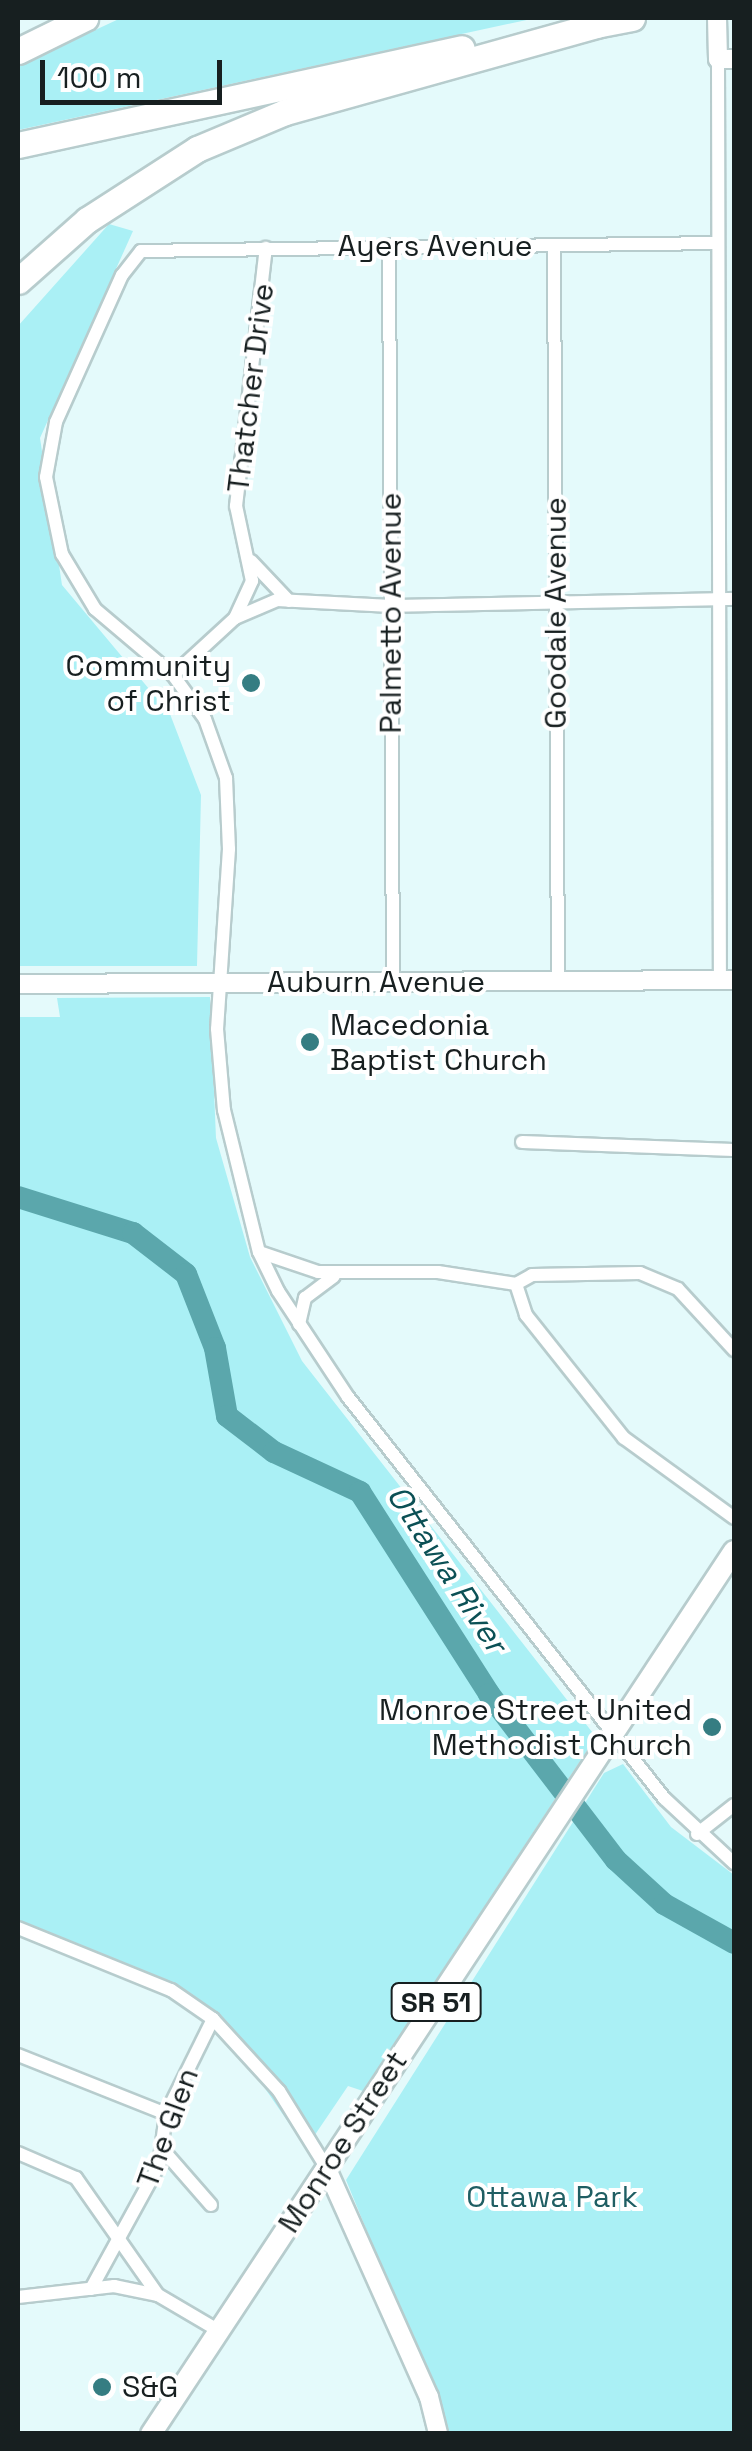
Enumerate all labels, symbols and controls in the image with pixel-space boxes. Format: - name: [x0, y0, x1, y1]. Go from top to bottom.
- scale bar: [45, 40, 228, 102]
- text: 100 m: [57, 58, 142, 97]
- street label: Ayers Avenue: [337, 228, 533, 264]
- street label: Thatcher Drive: [220, 281, 282, 495]
- street label: Palmetto Avenue: [373, 492, 409, 734]
- street label: Goodale Avenue: [538, 497, 574, 729]
- place label: Community of Christ: [66, 648, 231, 718]
- marker: Community of Christ: [240, 672, 262, 694]
- street label: Auburn Avenue: [267, 964, 485, 1000]
- place label: Macedonia Baptist Church: [330, 1007, 547, 1078]
- marker: Macedonia Baptist Church: [299, 1031, 321, 1053]
- water label: Ottawa River: [379, 1478, 515, 1660]
- place label: Monroe Street United Methodist Church: [379, 1692, 692, 1762]
- marker: Monroe Street United Methodist Church: [701, 1716, 723, 1738]
- road number: SR 51: [388, 1979, 484, 2025]
- street label: Monroe Street: [271, 2044, 415, 2240]
- street label: The Glen: [130, 2063, 206, 2193]
- park label: Ottawa Park: [466, 2179, 638, 2215]
- place label: S&G: [122, 2369, 178, 2405]
- marker: S&G: [91, 2376, 113, 2398]

